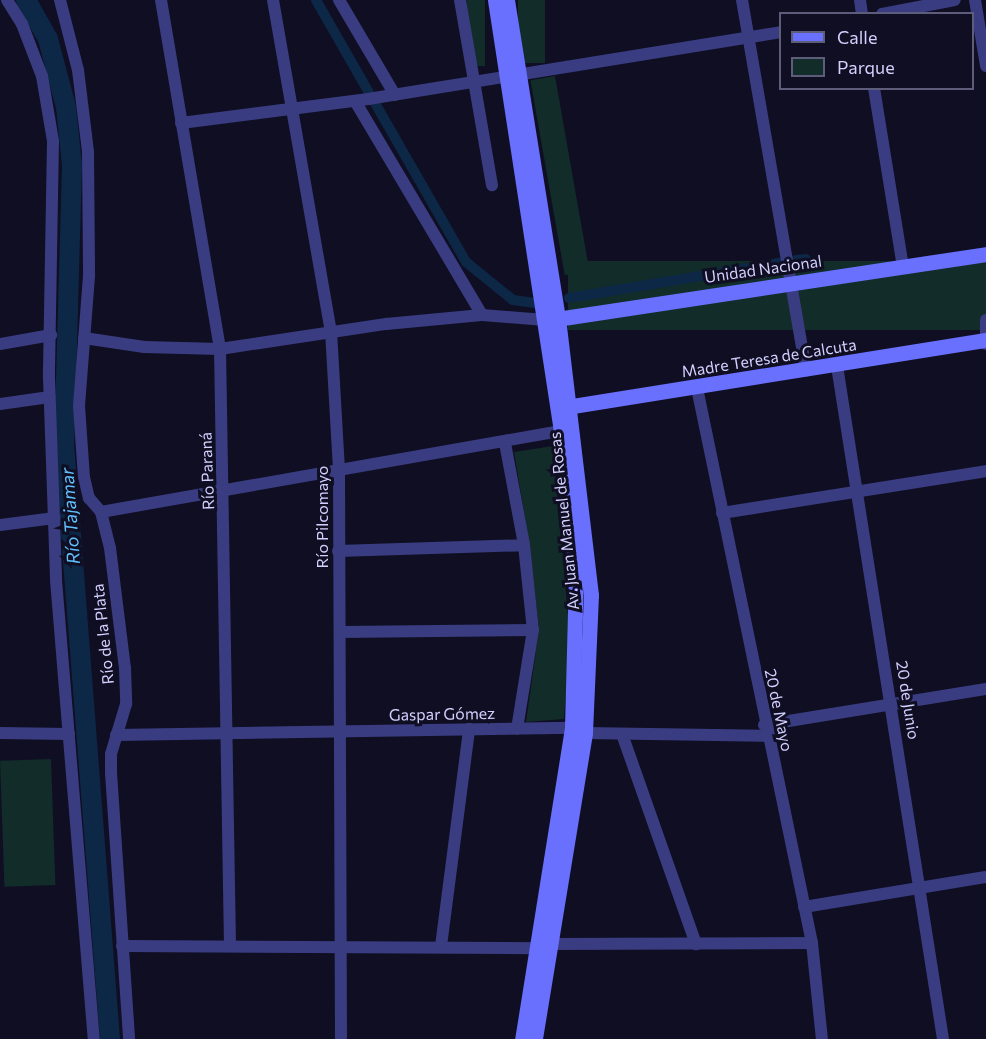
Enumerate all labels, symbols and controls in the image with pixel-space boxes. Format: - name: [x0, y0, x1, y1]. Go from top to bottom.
- legend: [779, 12, 974, 90]
- text: Calle: [837, 26, 877, 48]
- text: Parque: [837, 56, 895, 78]
- street label: Unidad Nacional: [703, 251, 823, 287]
- street label: Madre Teresa de Calcuta: [680, 335, 858, 381]
- street label: Av. Juan Manuel de Rosas: [545, 431, 583, 611]
- street label: Río Paraná: [196, 432, 218, 510]
- street label: Río Pilcomayo: [312, 466, 332, 568]
- water label: Río Tajamar: [56, 467, 84, 565]
- street label: Río de la Plata: [88, 583, 118, 685]
- street label: 20 de Junio: [892, 659, 924, 741]
- street label: 20 de Mayo: [761, 667, 797, 753]
- street label: Gaspar Gómez: [389, 703, 495, 725]

